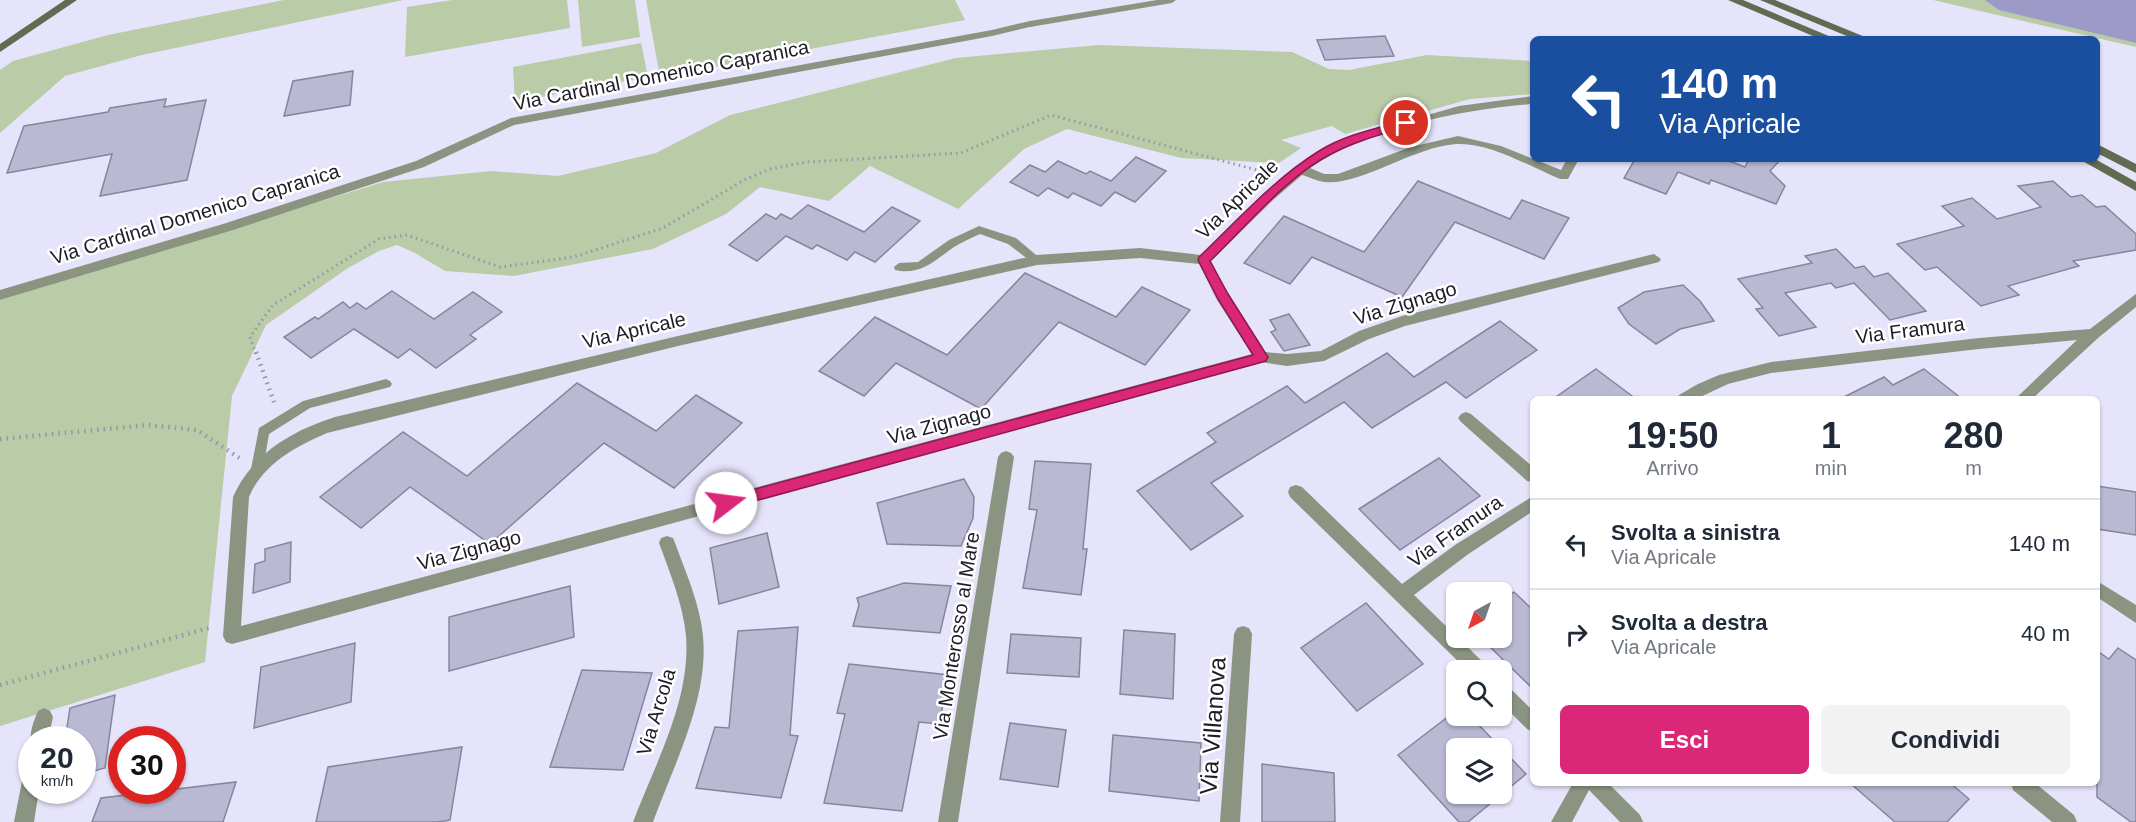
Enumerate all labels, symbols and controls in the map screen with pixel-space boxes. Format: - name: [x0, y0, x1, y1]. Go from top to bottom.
- street label: Via Cardinal Domenico Capranica: [511, 35, 812, 115]
- icon: left: [1560, 60, 1638, 138]
- text: 140 m: [1659, 60, 1778, 107]
- pin: [1380, 97, 1431, 148]
- icon: arrive: [1389, 106, 1422, 139]
- text: Via Apricale: [1659, 109, 1801, 139]
- street label: Via Apricale: [1191, 155, 1283, 243]
- street label: Via Cardinal Domenico Capranica: [48, 159, 343, 269]
- street label: Via Zignago: [1351, 277, 1459, 329]
- street label: Via Apricale: [580, 307, 688, 353]
- street label: Via Framura: [1854, 312, 1967, 348]
- street label: Via Zignago: [885, 400, 993, 448]
- text: 19:50: [1626, 415, 1718, 456]
- text: 1: [1821, 415, 1841, 456]
- text: 280: [1943, 415, 2004, 456]
- text: Arrivo: [1646, 457, 1699, 479]
- text: min: [1815, 457, 1847, 479]
- text: m: [1965, 457, 1982, 479]
- position arrow: [694, 471, 758, 535]
- street label: Via Framura: [1404, 490, 1507, 571]
- text: Svolta a sinistra: [1611, 520, 1780, 545]
- street label: Via Zignago: [415, 526, 523, 574]
- icon: left: [1560, 528, 1593, 561]
- street label: Via Monterosso al Mare: [929, 530, 983, 742]
- text: 140 m: [2009, 531, 2070, 556]
- text: Via Apricale: [1611, 546, 1716, 568]
- north arrow: [1446, 582, 1512, 648]
- map controls: [1446, 582, 1512, 804]
- text: Svolta a destra: [1611, 610, 1768, 635]
- icon: right: [1560, 618, 1593, 651]
- text: 40 m: [2021, 621, 2070, 646]
- text: Via Apricale: [1611, 636, 1716, 658]
- street label: Via Villanova: [1194, 656, 1231, 796]
- button: search: [1446, 660, 1512, 726]
- street label: Via Arcola: [632, 665, 680, 758]
- button: Esci: [1560, 705, 1809, 774]
- button: Condividi: [1821, 705, 2070, 774]
- speed limit sign: 30: [108, 726, 186, 804]
- button: layers: [1446, 738, 1512, 804]
- text: 20: [40, 741, 74, 774]
- text: km/h: [41, 772, 73, 789]

